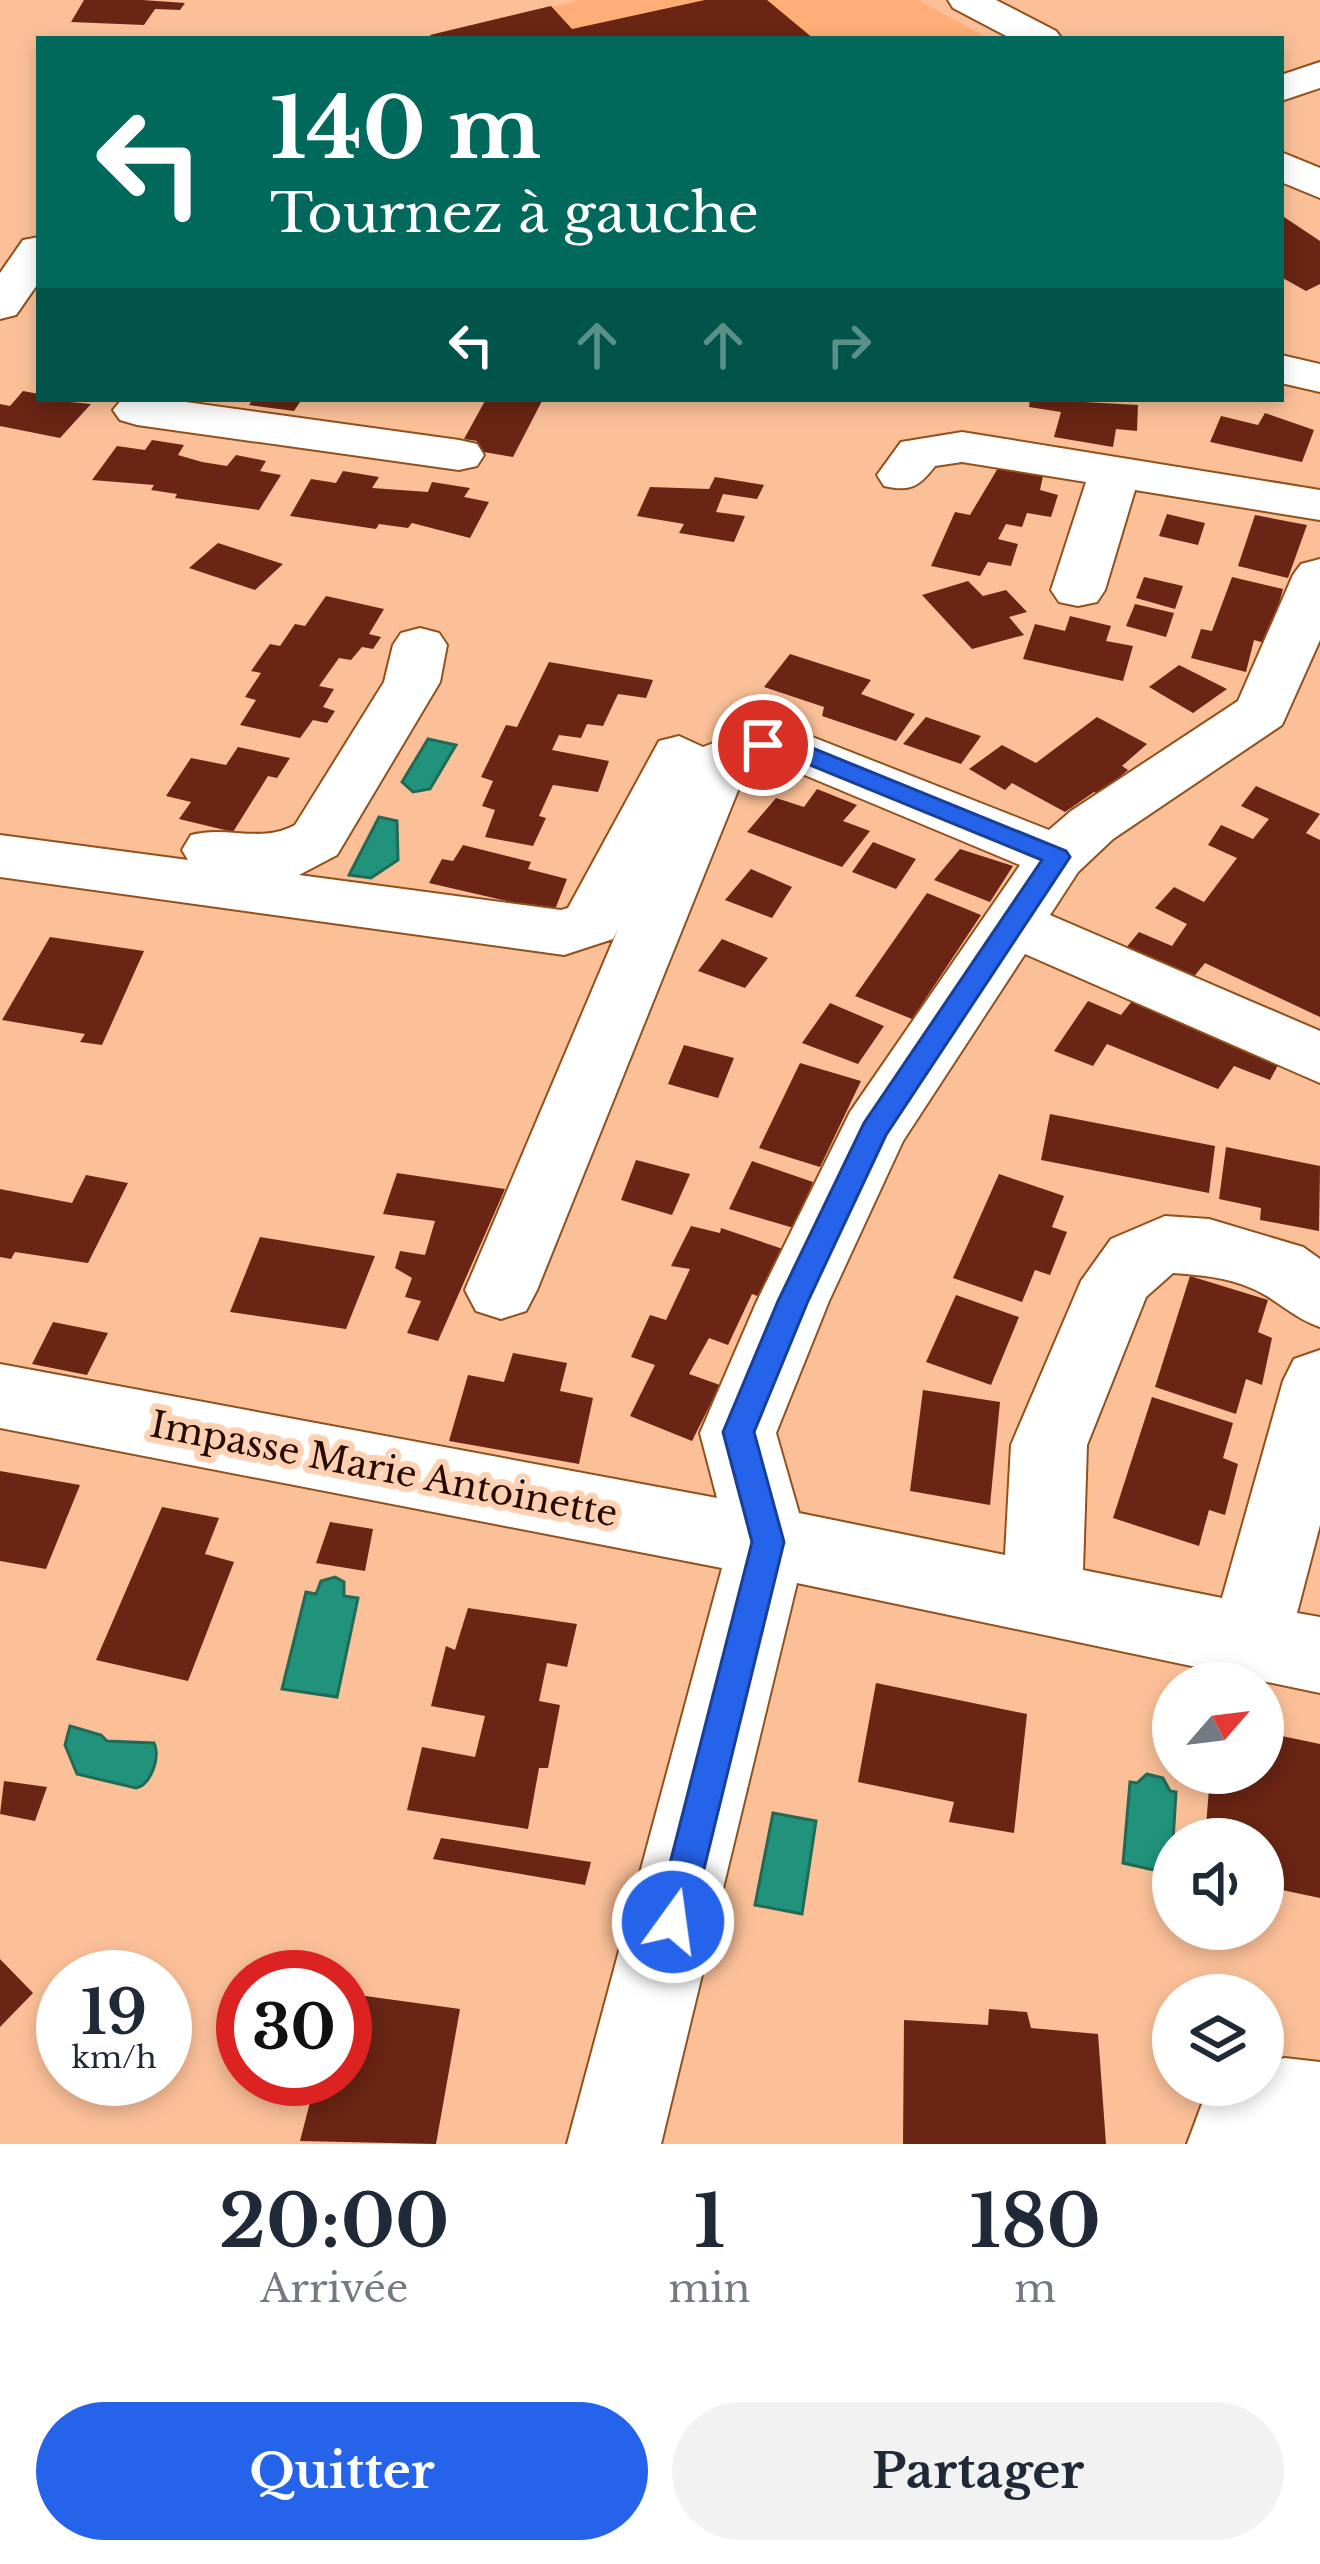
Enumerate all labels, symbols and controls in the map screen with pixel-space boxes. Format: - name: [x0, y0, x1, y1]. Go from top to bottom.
- text: 140 m: [270, 77, 541, 181]
- icon: left: [72, 84, 228, 240]
- text: Tournez à gauche: [270, 180, 759, 247]
- icon: left: [438, 312, 504, 378]
- icon: ahead: [564, 312, 630, 378]
- icon: ahead: [690, 312, 756, 378]
- icon: right: [816, 312, 882, 378]
- pin: [712, 694, 814, 796]
- icon: arrive: [730, 712, 796, 778]
- street label: Impasse Marie Antoinette: [147, 1402, 621, 1536]
- north arrow: [1152, 1662, 1284, 1794]
- map controls: [1152, 1662, 1284, 2106]
- button: sound: [1152, 1818, 1284, 1950]
- position arrow: [610, 1859, 736, 1985]
- speed limit sign: 30: [216, 1950, 372, 2106]
- button: layers: [1152, 1974, 1284, 2106]
- text: 19: [81, 1976, 147, 2050]
- text: km/h: [71, 2039, 157, 2076]
- text: 20:00: [219, 2177, 449, 2266]
- text: 1: [694, 2177, 725, 2266]
- text: 180: [969, 2177, 1101, 2266]
- text: Arrivée: [260, 2264, 408, 2313]
- text: min: [668, 2264, 750, 2313]
- text: m: [1014, 2264, 1056, 2313]
- button: Quitter: [36, 2402, 648, 2540]
- button: Partager: [672, 2402, 1284, 2540]

